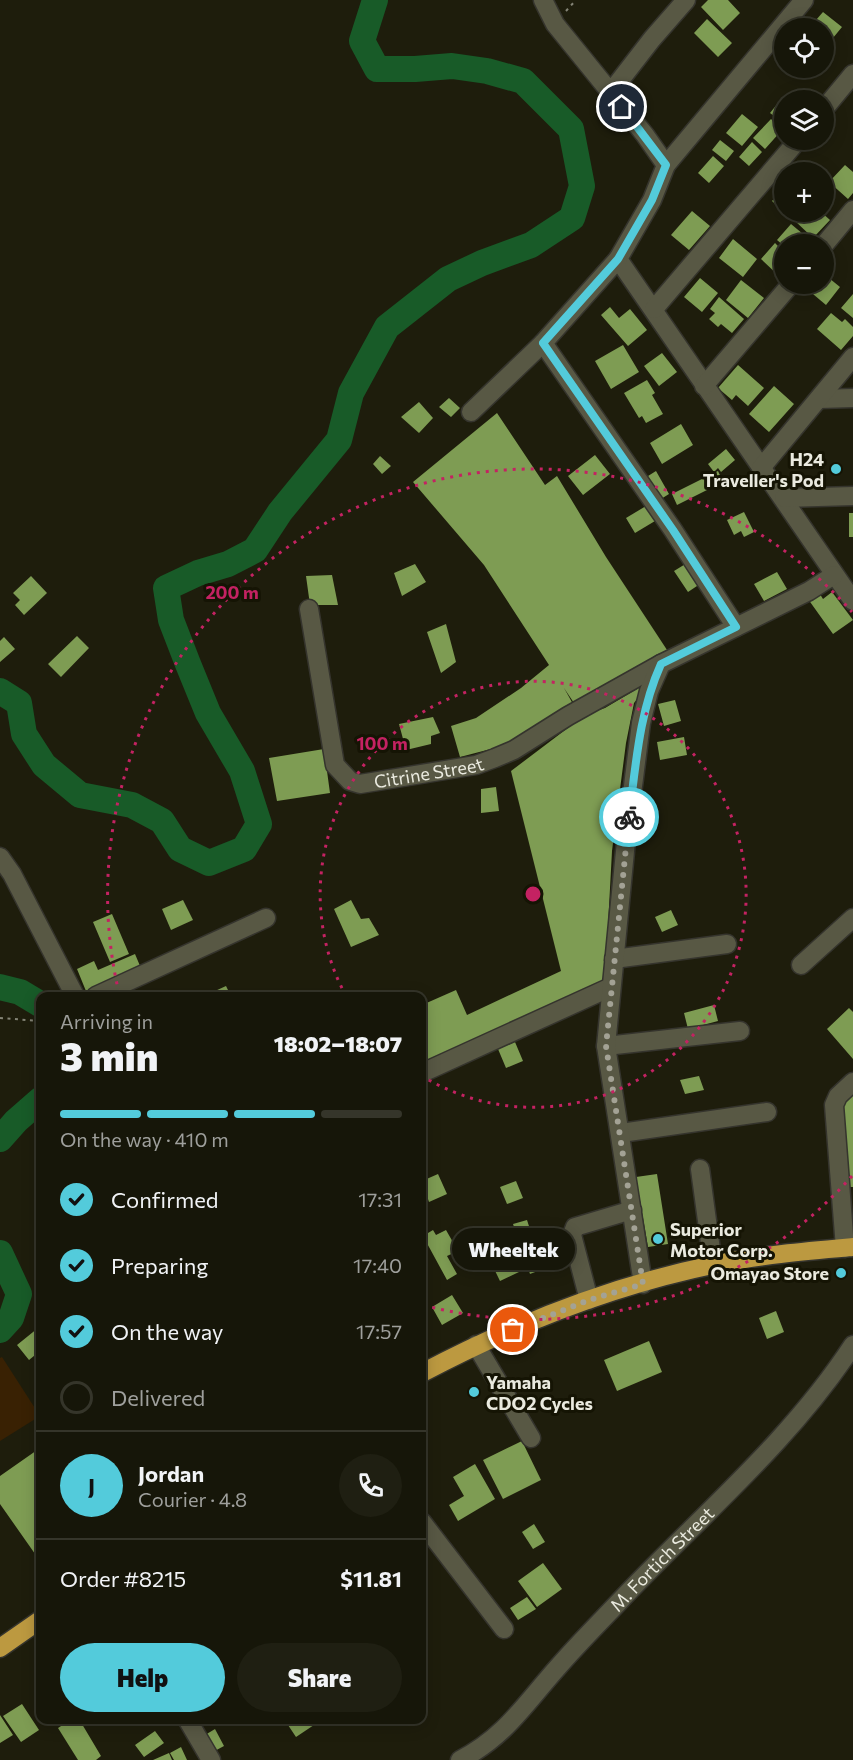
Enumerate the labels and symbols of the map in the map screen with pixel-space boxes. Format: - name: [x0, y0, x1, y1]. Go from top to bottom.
- pin: [596, 81, 647, 132]
- place label: H24 Traveller's Pod: [703, 448, 824, 491]
- marker: H24 Traveller's Pod: [829, 462, 843, 476]
- text: 200 m: [205, 581, 259, 603]
- text: 100 m: [356, 732, 408, 754]
- street label: Citrine Street: [372, 752, 487, 793]
- courier: [599, 787, 659, 847]
- centre of rings: [523, 884, 543, 904]
- place label: Superior Motor Corp.: [670, 1218, 773, 1261]
- callout: Wheeltek: [452, 1228, 574, 1270]
- marker: Superior Motor Corp.: [651, 1232, 665, 1246]
- place label: Omayao Store: [710, 1262, 829, 1284]
- marker: Omayao Store: [834, 1266, 848, 1280]
- pin: [487, 1304, 538, 1355]
- place label: Yamaha CDO2 Cycles: [486, 1371, 593, 1414]
- marker: Yamaha CDO2 Cycles: [467, 1385, 481, 1399]
- street label: M. Fortich Street: [605, 1502, 718, 1616]

